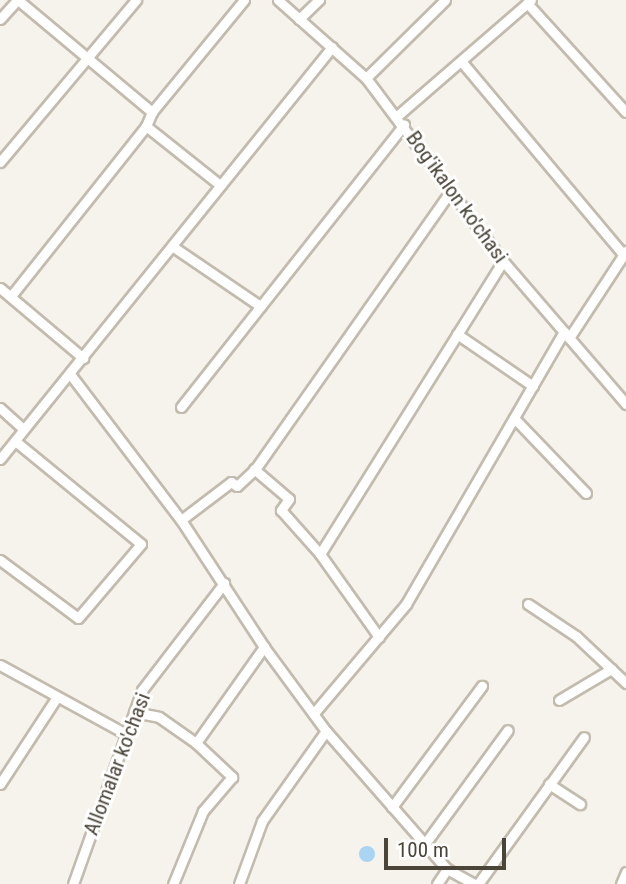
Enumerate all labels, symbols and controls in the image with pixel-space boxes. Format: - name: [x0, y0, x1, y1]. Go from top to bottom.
- street label: Bog'ikalon ko'chasi: [401, 126, 513, 268]
- street label: Allomalar ko'chasi: [78, 689, 156, 839]
- scale bar: [388, 824, 510, 868]
- text: 100 m: [397, 838, 449, 862]

